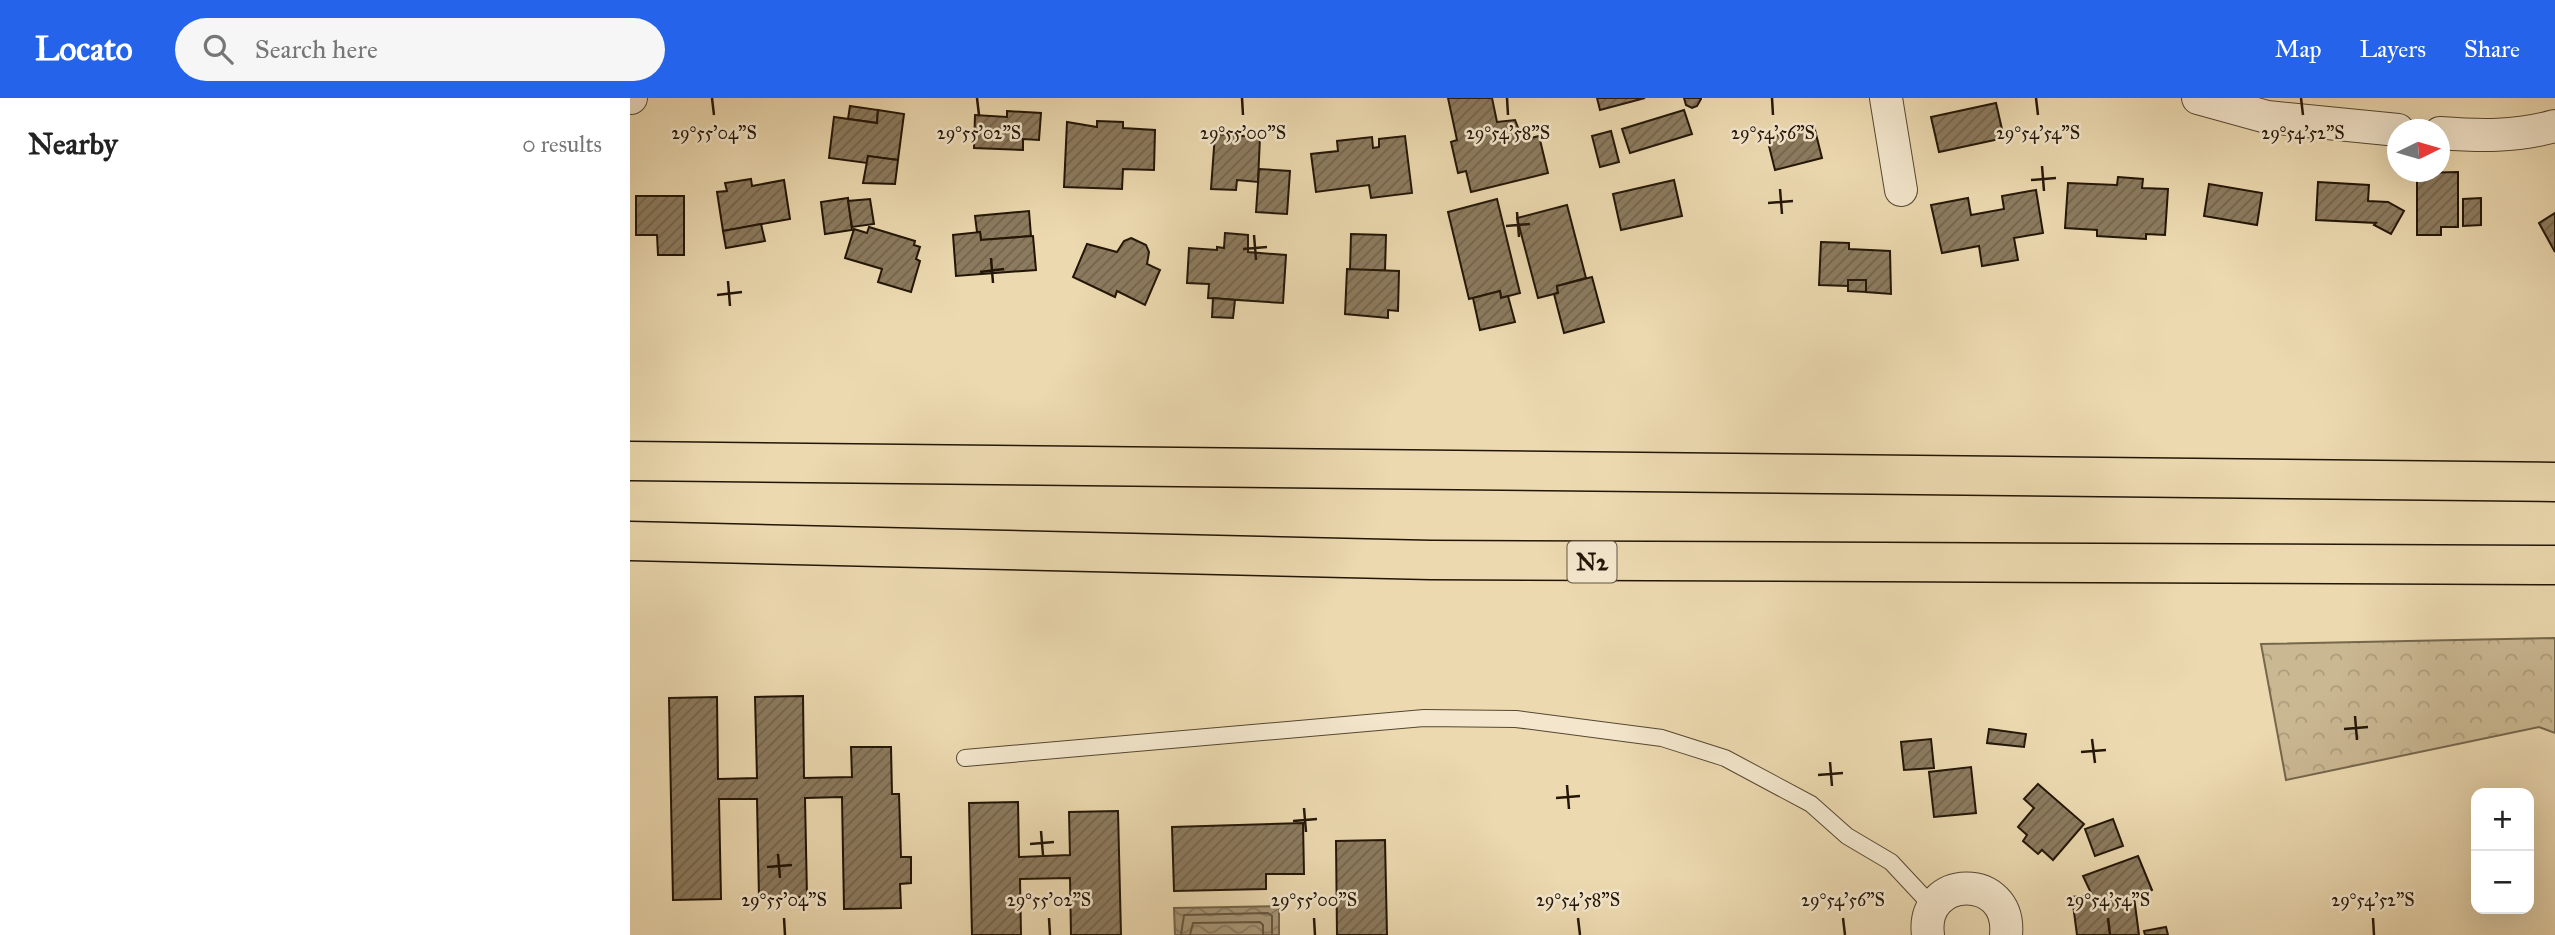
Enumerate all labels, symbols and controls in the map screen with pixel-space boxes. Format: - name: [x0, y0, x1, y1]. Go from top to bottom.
- search box: [175, 18, 665, 81]
- text: Locato: [35, 29, 133, 69]
- icon: search: [199, 30, 237, 68]
- text: Search here: [255, 33, 378, 65]
- text: Map: [2275, 34, 2322, 64]
- text: Layers: [2360, 34, 2426, 64]
- text: Share: [2464, 34, 2520, 64]
- north arrow: [2387, 119, 2450, 182]
- text: 29°55'04"S: [671, 122, 757, 144]
- text: 29°55'02"S: [937, 122, 1021, 144]
- text: 29°55'00"S: [1200, 122, 1286, 144]
- text: 29°54'58"S: [1466, 122, 1550, 144]
- text: 29°54'56"S: [1731, 122, 1815, 144]
- text: 29°54'54"S: [1996, 122, 2080, 144]
- text: 29°54'52"S: [2261, 122, 2345, 144]
- text: Nearby: [28, 126, 118, 162]
- text: 0 results: [522, 130, 602, 158]
- road number: N2: [1567, 542, 1616, 583]
- map controls: [2471, 788, 2534, 914]
- button: +: [2471, 788, 2534, 851]
- button: −: [2471, 851, 2534, 914]
- text: 29°55'04"S: [741, 889, 827, 911]
- text: 29°55'02"S: [1007, 889, 1091, 911]
- text: 29°55'00"S: [1271, 889, 1357, 911]
- text: 29°54'58"S: [1536, 889, 1620, 911]
- text: 29°54'56"S: [1801, 889, 1885, 911]
- text: 29°54'54"S: [2066, 889, 2150, 911]
- text: 29°54'52"S: [2331, 889, 2415, 911]

